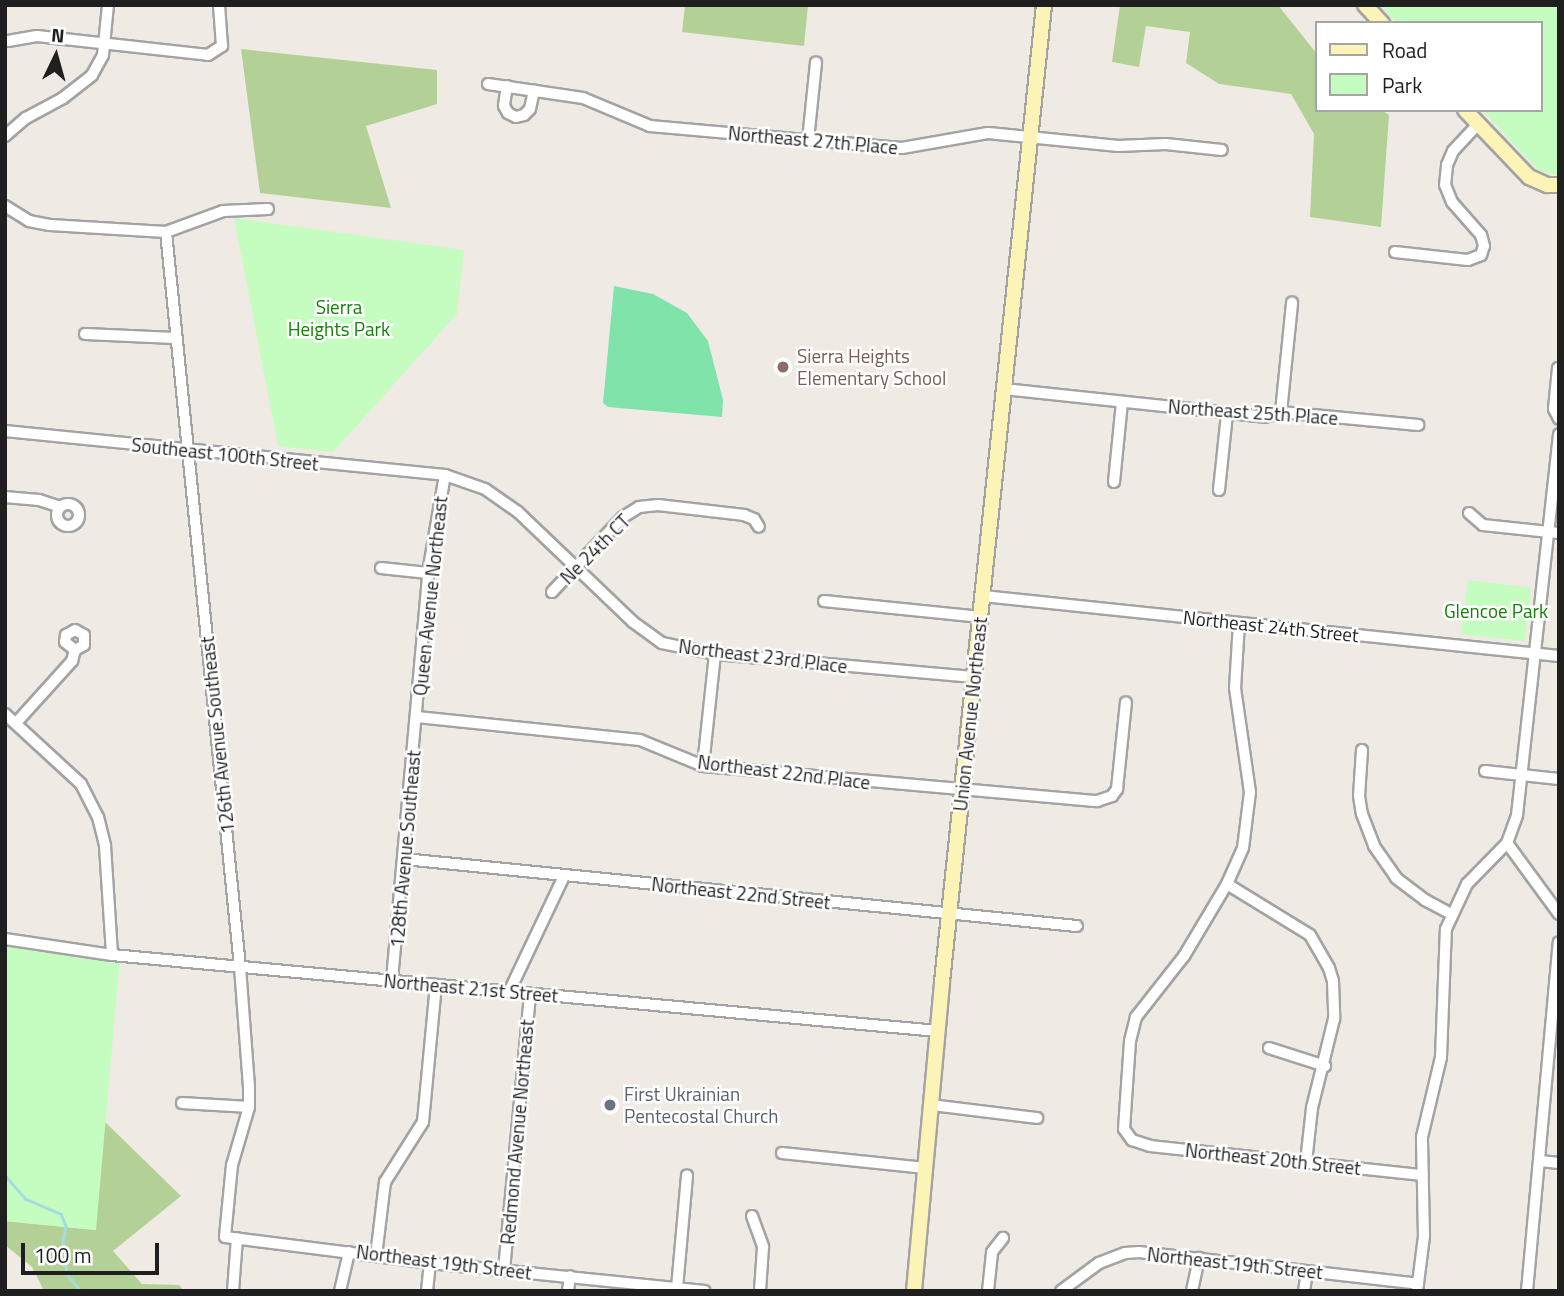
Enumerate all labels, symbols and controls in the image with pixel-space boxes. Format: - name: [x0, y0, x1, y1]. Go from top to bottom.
- text: N: [50, 20, 66, 50]
- north arrow: [21, 21, 91, 91]
- legend: [1316, 21, 1543, 112]
- text: Road: [1382, 34, 1427, 66]
- text: Park: [1382, 69, 1422, 101]
- street label: Northeast 27th Place: [727, 121, 899, 159]
- park label: Sierra Heights Park: [288, 296, 390, 340]
- place label: Sierra Heights Elementary School: [797, 345, 946, 389]
- marker: Sierra Heights Elementary School: [775, 359, 791, 375]
- street label: Northeast 25th Place: [1167, 395, 1339, 429]
- street label: Southeast 100th Street: [130, 433, 320, 475]
- street label: Queen Avenue Northeast: [408, 495, 452, 697]
- street label: Ne 24th CT: [555, 509, 635, 589]
- park label: Glencoe Park: [1444, 600, 1548, 622]
- street label: Northeast 24th Street: [1182, 605, 1360, 647]
- street label: Union Avenue Northeast: [948, 616, 992, 812]
- street label: Northeast 23rd Place: [677, 634, 849, 678]
- street label: 126th Avenue Southeast: [195, 635, 239, 835]
- street label: 128th Avenue Southeast: [385, 749, 425, 949]
- street label: Northeast 22nd Place: [696, 750, 872, 794]
- street label: Northeast 22nd Street: [650, 872, 832, 914]
- street label: Northeast 21st Street: [383, 969, 559, 1007]
- street label: Redmond Avenue Northeast: [496, 1018, 538, 1246]
- place label: First Ukrainian Pentecostal Church: [624, 1083, 778, 1127]
- marker: First Ukrainian Pentecostal Church: [602, 1097, 618, 1113]
- street label: Northeast 20th Street: [1184, 1138, 1362, 1180]
- scale bar: [24, 1230, 163, 1274]
- text: 100 m: [34, 1239, 91, 1271]
- street label: Northeast 19th Street: [355, 1240, 533, 1284]
- street label: Northeast 19th Street: [1146, 1242, 1324, 1284]

